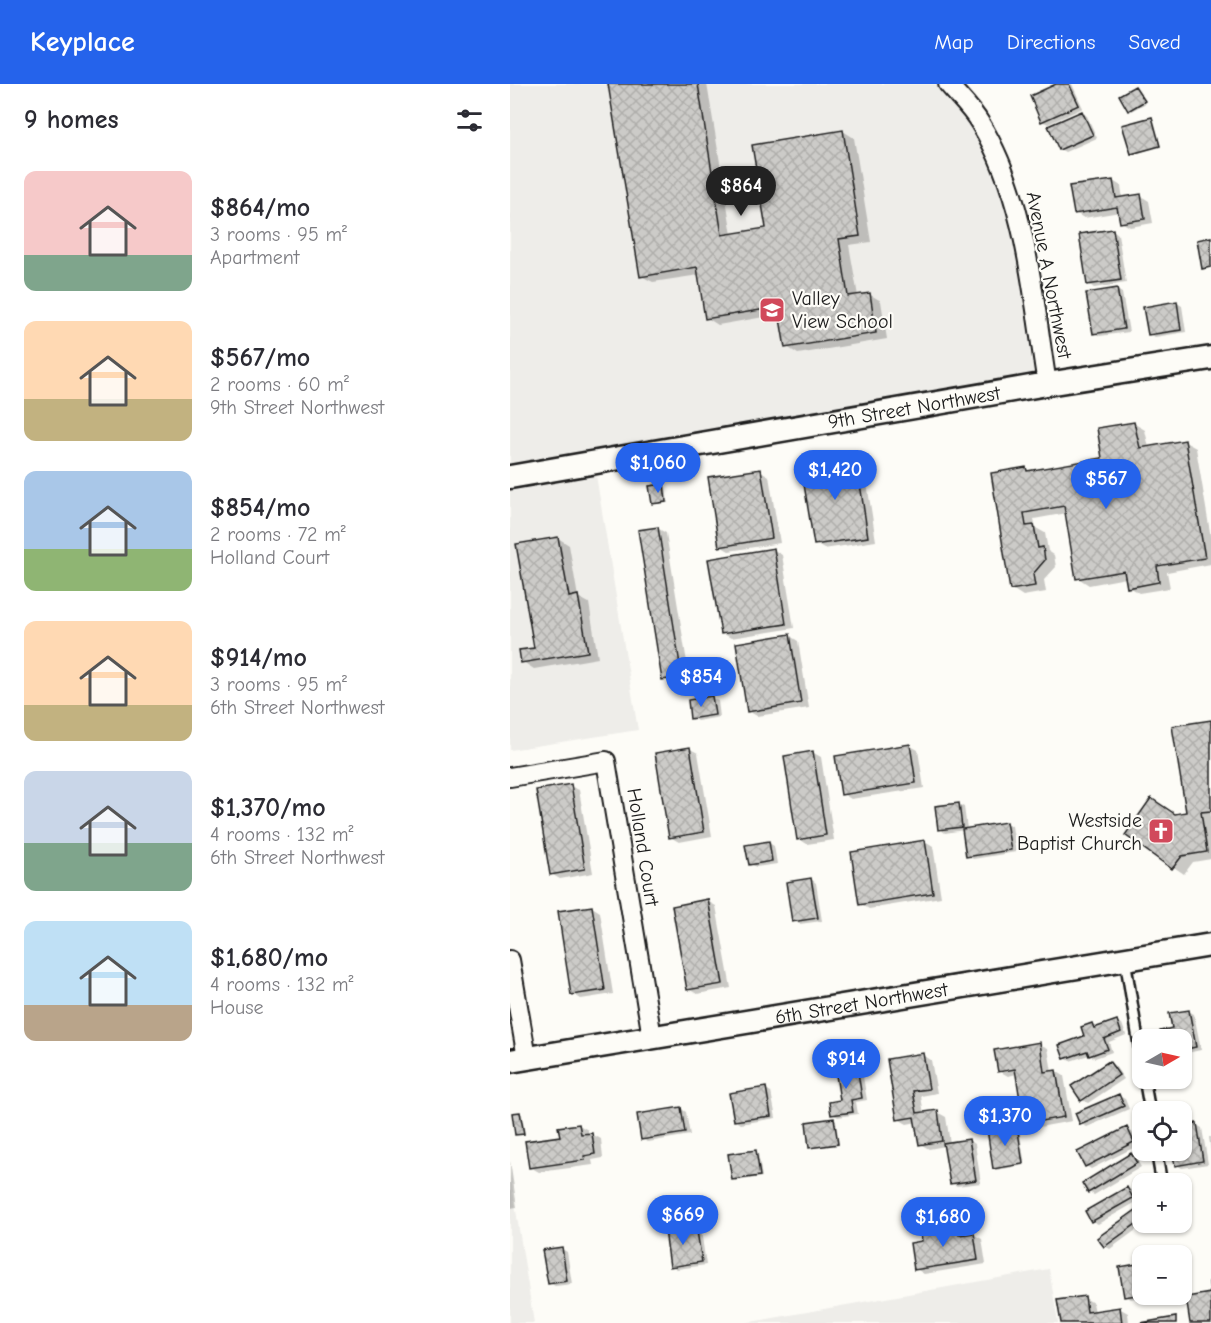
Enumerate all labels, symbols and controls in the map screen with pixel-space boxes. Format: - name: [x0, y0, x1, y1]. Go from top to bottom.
- text: Keyplace: [30, 26, 135, 58]
- text: Map: [934, 30, 974, 54]
- text: Directions: [1007, 30, 1096, 54]
- text: Saved: [1129, 30, 1181, 54]
- icon: filters: [453, 104, 486, 137]
- text: 9 homes: [24, 105, 119, 135]
- pin: $864: [705, 166, 777, 217]
- text: $864: [720, 174, 762, 197]
- street label: Avenue A Northwest: [1022, 190, 1077, 362]
- text: $864/mo: [210, 193, 310, 223]
- icon: home: [72, 195, 144, 267]
- text: 3 rooms · 95 m²: [210, 223, 347, 246]
- text: Apartment: [210, 246, 300, 269]
- place label: Valley View School: [792, 287, 893, 333]
- school or university icon: Valley View School: [757, 295, 787, 325]
- text: $567/mo: [210, 343, 310, 373]
- icon: home: [72, 345, 144, 417]
- text: 2 rooms · 60 m²: [210, 373, 349, 396]
- street label: 9th Street Northwest: [826, 381, 1003, 433]
- text: 9th Street Northwest: [210, 396, 384, 419]
- pin: $1,060: [609, 443, 707, 494]
- pin: $1,420: [786, 450, 884, 501]
- text: $1,060: [629, 451, 687, 474]
- text: $1,420: [808, 458, 862, 481]
- pin: $567: [1070, 459, 1142, 510]
- text: $567: [1085, 467, 1127, 490]
- text: $854/mo: [210, 493, 311, 523]
- icon: home: [72, 495, 144, 567]
- text: 2 rooms · 72 m²: [210, 523, 346, 546]
- text: Holland Court: [210, 546, 329, 569]
- text: $914/mo: [210, 643, 307, 673]
- icon: home: [72, 645, 144, 717]
- pin: $854: [665, 657, 737, 708]
- text: $854: [680, 665, 722, 688]
- text: 3 rooms · 95 m²: [210, 673, 347, 696]
- text: 6th Street Northwest: [210, 696, 385, 719]
- street label: Holland Court: [622, 786, 664, 909]
- text: $1,370/mo: [210, 793, 326, 823]
- icon: home: [72, 795, 144, 867]
- place label: Westside Baptist Church: [1017, 809, 1142, 855]
- church icon: Westside Baptist Church: [1146, 816, 1176, 846]
- text: 4 rooms · 132 m²: [210, 823, 354, 846]
- text: 6th Street Northwest: [210, 846, 385, 869]
- text: $1,680/mo: [210, 943, 328, 973]
- icon: home: [72, 945, 144, 1017]
- text: 4 rooms · 132 m²: [210, 973, 354, 996]
- street label: 6th Street Northwest: [773, 977, 951, 1028]
- text: House: [210, 996, 264, 1019]
- north arrow: [1132, 1029, 1192, 1089]
- map controls: [1132, 1029, 1192, 1305]
- pin: $914: [810, 1039, 882, 1090]
- text: $914: [826, 1047, 866, 1070]
- pin: $1,370: [956, 1096, 1054, 1147]
- button: locate: [1132, 1101, 1192, 1161]
- text: $1,370: [978, 1104, 1032, 1127]
- button: +: [1132, 1173, 1192, 1233]
- pin: $669: [647, 1195, 719, 1246]
- pin: $1,680: [894, 1197, 992, 1248]
- text: $669: [661, 1203, 705, 1226]
- text: $1,680: [915, 1205, 971, 1228]
- button: −: [1132, 1245, 1192, 1305]

